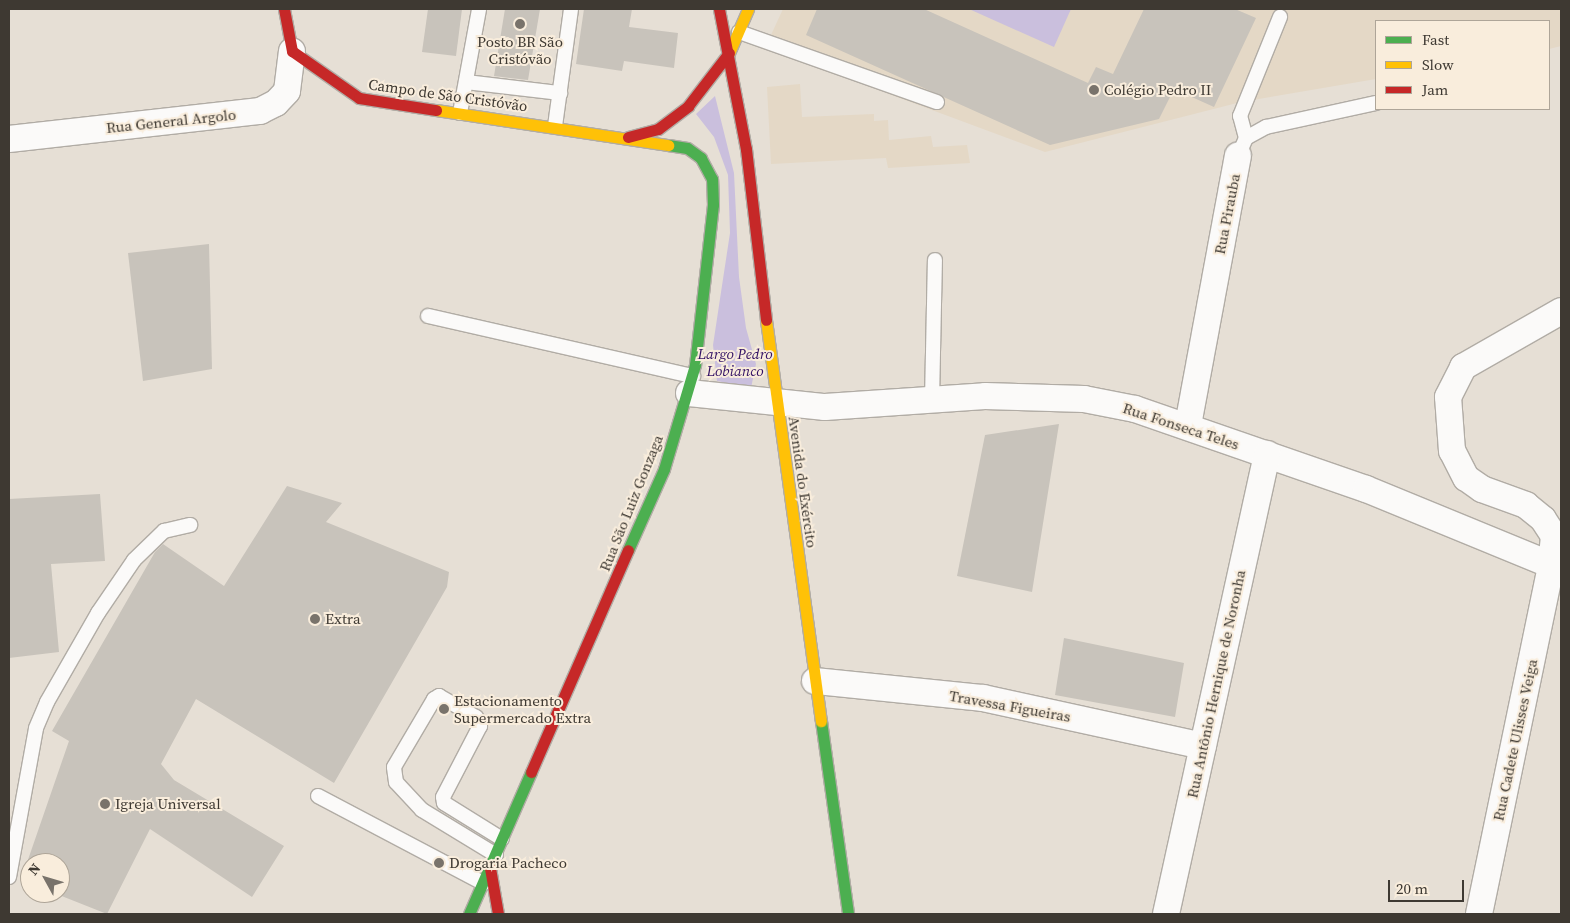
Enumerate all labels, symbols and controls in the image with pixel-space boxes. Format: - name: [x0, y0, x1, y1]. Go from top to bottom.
- marker: Posto BR São Cristóvão: [514, 18, 526, 30]
- legend: [1375, 20, 1550, 110]
- text: Fast: [1422, 29, 1449, 50]
- place label: Posto BR São Cristóvão: [477, 32, 563, 67]
- text: Slow: [1422, 54, 1454, 75]
- street label: Campo de São Cristóvão: [367, 75, 529, 115]
- text: Jam: [1422, 79, 1448, 100]
- place label: Colégio Pedro II: [1104, 81, 1211, 99]
- marker: Colégio Pedro II: [1088, 84, 1100, 96]
- street label: Rua General Argolo: [105, 105, 237, 137]
- street label: Rua Pirauba: [1210, 172, 1244, 256]
- park label: Largo Pedro Lobianco: [697, 344, 773, 379]
- street label: Rua Fonseca Teles: [1120, 399, 1242, 453]
- street label: Avenida do Exército: [785, 415, 821, 549]
- street label: Rua São Luiz Gonzaga: [595, 432, 667, 574]
- street label: Rua Antônio Hernique de Noronha: [1183, 568, 1249, 800]
- place label: Extra: [325, 610, 361, 628]
- marker: Extra: [309, 613, 321, 625]
- street label: Rua Cadete Ulisses Veiga: [1489, 657, 1541, 823]
- street label: Travessa Figueiras: [948, 686, 1072, 726]
- place label: Estacionamento Supermercado Extra: [454, 691, 591, 726]
- marker: Estacionamento Supermercado Extra: [438, 703, 450, 715]
- place label: Igreja Universal: [115, 795, 221, 813]
- marker: Igreja Universal: [99, 798, 111, 810]
- north arrow: [20, 853, 70, 903]
- place label: Drogaria Pacheco: [449, 854, 567, 872]
- marker: Drogaria Pacheco: [433, 857, 445, 869]
- text: N: [23, 859, 45, 879]
- scale bar: [1390, 870, 1466, 902]
- text: 20 m: [1396, 878, 1428, 899]

